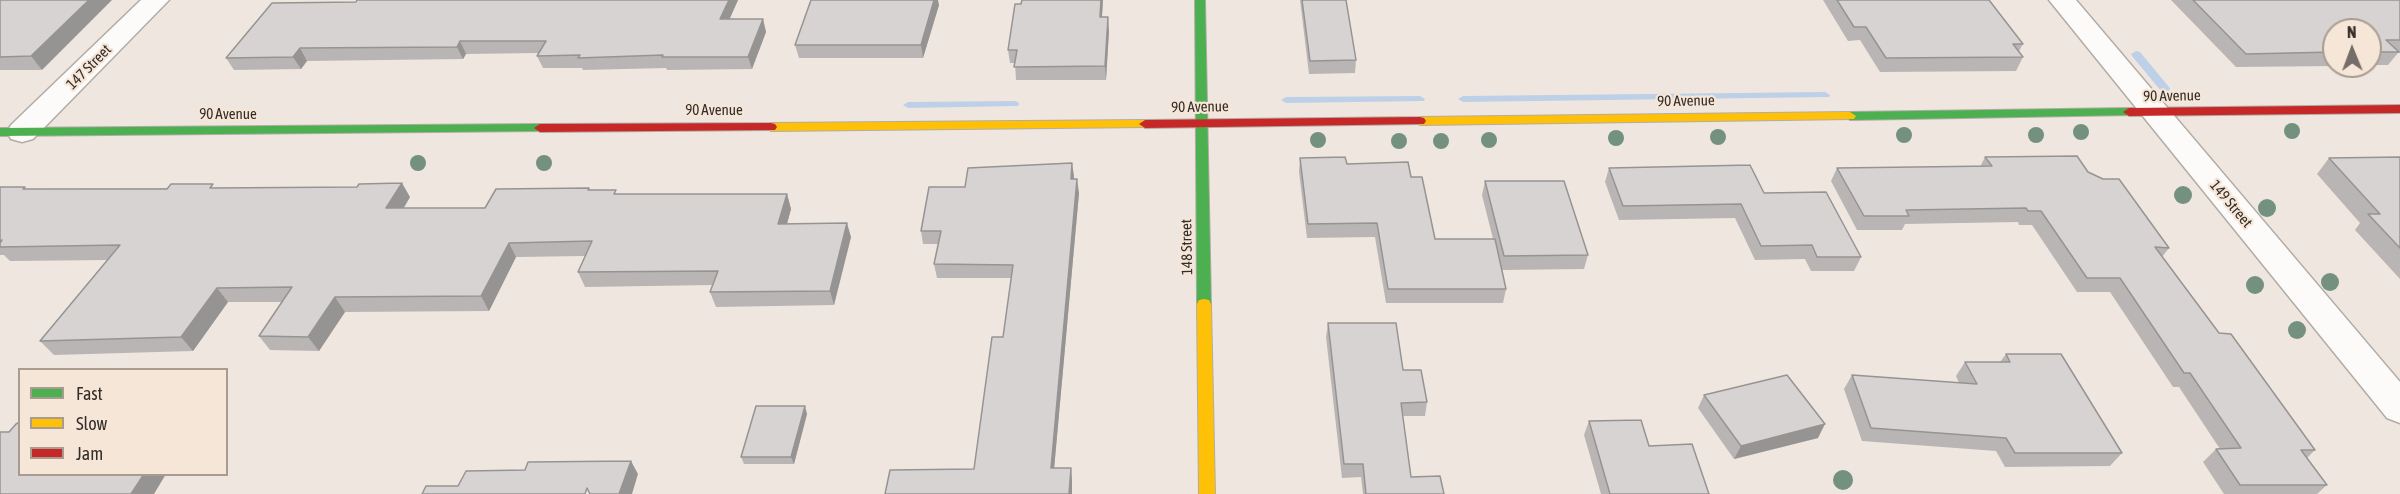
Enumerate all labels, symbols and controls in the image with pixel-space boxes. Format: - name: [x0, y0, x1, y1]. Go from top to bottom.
- north arrow: [2322, 18, 2382, 78]
- text: N: [2347, 23, 2357, 41]
- street label: 147 Street: [63, 41, 115, 93]
- street label: 90 Avenue: [2143, 86, 2201, 106]
- street label: 90 Avenue: [1657, 91, 1715, 111]
- street label: 90 Avenue: [1171, 97, 1229, 117]
- street label: 90 Avenue: [685, 101, 743, 119]
- street label: 90 Avenue: [199, 105, 257, 123]
- street label: 149 Street: [2206, 177, 2256, 231]
- street label: 148 Street: [1178, 219, 1196, 275]
- legend: [18, 368, 228, 476]
- text: Fast: [76, 383, 103, 404]
- text: Slow: [76, 413, 107, 434]
- text: Jam: [76, 443, 103, 464]

